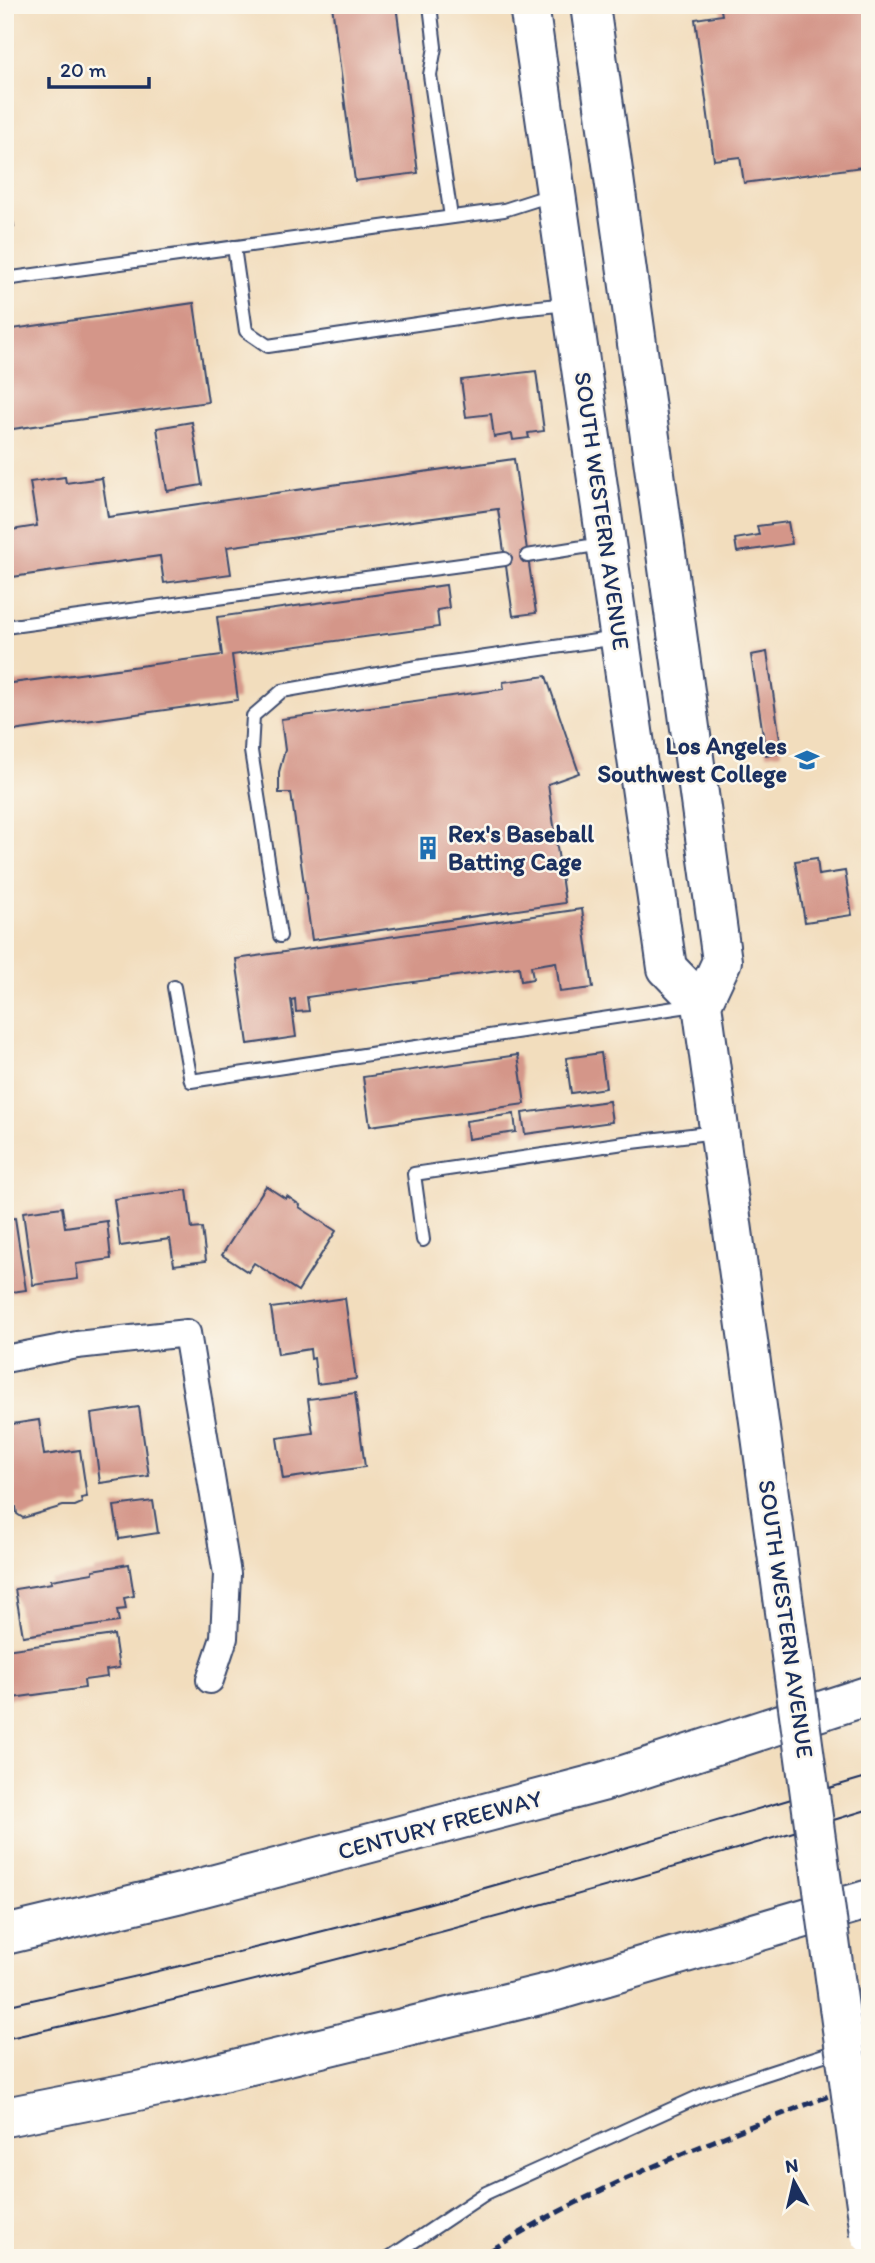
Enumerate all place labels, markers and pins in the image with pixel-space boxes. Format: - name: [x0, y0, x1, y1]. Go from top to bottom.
- place label: Los Angeles Southwest College: [597, 731, 787, 789]
- school or university icon: Los Angeles Southwest College: [793, 746, 821, 774]
- place label: Rex's Baseball Batting Cage: [448, 819, 594, 877]
- building icon: Rex's Baseball Batting Cage: [414, 834, 442, 862]

